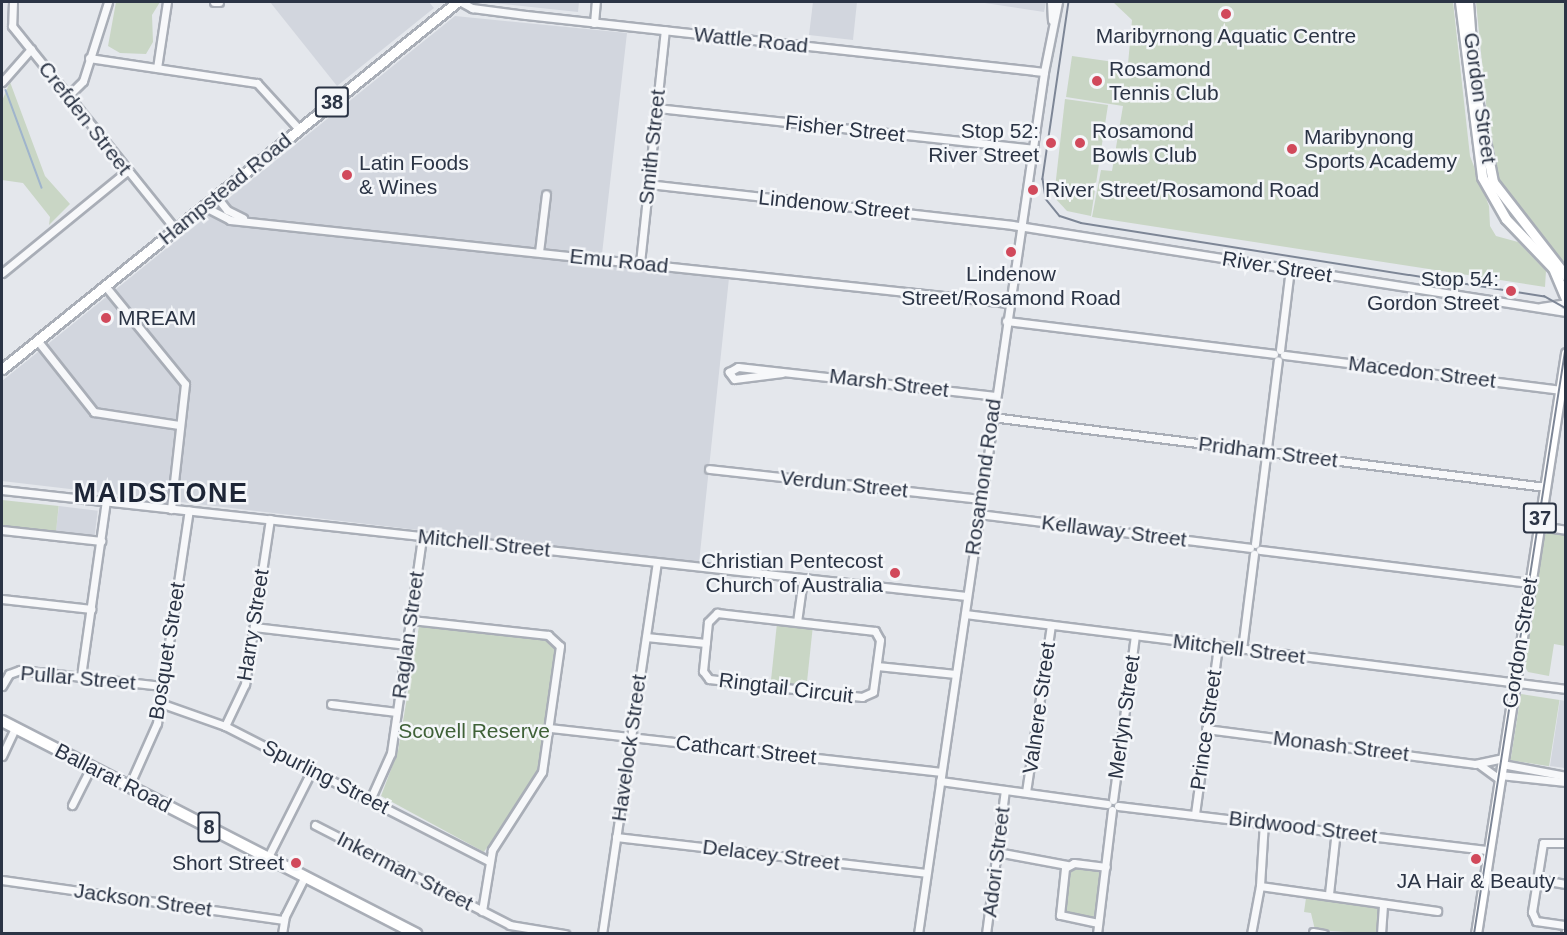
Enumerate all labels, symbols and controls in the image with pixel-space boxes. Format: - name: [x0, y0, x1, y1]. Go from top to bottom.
- marker: Maribyrnong Aquatic Centre: [1219, 7, 1233, 21]
- street label: Wattle Road: [693, 21, 809, 59]
- place label: Maribyrnong Aquatic Centre: [1095, 23, 1357, 49]
- street label: Gordon Street: [1458, 31, 1502, 165]
- street label: Crefden Street: [33, 56, 137, 180]
- place label: Rosamond Tennis Club: [1109, 56, 1219, 106]
- marker: Rosamond Tennis Club: [1090, 74, 1104, 88]
- road number: 38: [314, 85, 350, 119]
- street label: Smith Street: [633, 88, 671, 206]
- street label: Fisher Street: [784, 110, 906, 148]
- place label: Stop 52: River Street: [928, 118, 1039, 168]
- place label: Rosamond Bowls Club: [1092, 118, 1197, 168]
- place label: Maribynong Sports Academy: [1304, 124, 1458, 174]
- street label: Hampstead Road: [154, 128, 296, 250]
- marker: Stop 52: River Street: [1044, 136, 1058, 150]
- marker: Rosamond Bowls Club: [1073, 136, 1087, 150]
- marker: Maribynong Sports Academy: [1285, 142, 1299, 156]
- place label: Latin Foods & Wines: [359, 150, 469, 200]
- marker: Latin Foods & Wines: [340, 168, 354, 182]
- place label: River Street/Rosamond Road: [1045, 177, 1319, 203]
- marker: River Street/Rosamond Road: [1026, 183, 1040, 197]
- street label: Lindenow Street: [757, 185, 911, 225]
- street label: Emu Road: [568, 243, 670, 279]
- marker: Lindenow Street/Rosamond Road: [1004, 245, 1018, 259]
- street label: River Street: [1220, 246, 1334, 288]
- place label: Lindenow Street/Rosamond Road: [901, 261, 1121, 311]
- place label: Stop 54: Gordon Street: [1367, 266, 1499, 316]
- marker: Stop 54: Gordon Street: [1504, 284, 1518, 298]
- place label: MREAM: [118, 305, 196, 331]
- marker: MREAM: [99, 311, 113, 325]
- street label: Macedon Street: [1347, 350, 1497, 394]
- street label: Marsh Street: [828, 363, 950, 403]
- street label: Rosamond Road: [960, 397, 1006, 557]
- street label: Pridham Street: [1197, 431, 1339, 473]
- street label: Verdun Street: [779, 465, 909, 503]
- district label: MAIDSTONE: [73, 478, 249, 510]
- road number: 37: [1522, 501, 1558, 535]
- street label: Kellaway Street: [1040, 510, 1188, 552]
- street label: Mitchell Street: [417, 524, 551, 562]
- place label: Christian Pentecost Church of Australia: [701, 548, 883, 598]
- marker: Christian Pentecost Church of Australia: [888, 566, 902, 580]
- street label: Harry Street: [232, 567, 274, 683]
- street label: Raglan Street: [387, 570, 429, 700]
- street label: Gordon Street: [1497, 576, 1543, 710]
- street label: Bosquet Street: [144, 580, 190, 722]
- street label: Mitchell Street: [1171, 628, 1307, 670]
- street label: Valnere Street: [1017, 641, 1061, 775]
- street label: Merlyn Street: [1103, 653, 1145, 781]
- street label: Pullar Street: [19, 660, 137, 696]
- street label: Ringtail Circuit: [717, 667, 855, 709]
- street label: Prince Street: [1185, 668, 1227, 792]
- street label: Havelock Street: [606, 673, 652, 823]
- park label: Scovell Reserve: [398, 718, 550, 744]
- street label: Monash Street: [1272, 725, 1410, 767]
- street label: Cathcart Street: [674, 730, 818, 770]
- street label: Spurling Street: [258, 734, 394, 820]
- street label: Ballarat Road: [51, 738, 175, 818]
- street label: Adori Street: [977, 805, 1015, 919]
- street label: Birdwood Street: [1227, 805, 1379, 849]
- road number: 8: [197, 810, 221, 844]
- street label: Inkerman Street: [333, 826, 477, 916]
- street label: Delacey Street: [701, 834, 841, 876]
- place label: Short Street: [172, 850, 284, 876]
- marker: JA Hair & Beauty: [1469, 852, 1483, 866]
- marker: Short Street: [289, 856, 303, 870]
- place label: JA Hair & Beauty: [1396, 868, 1556, 894]
- street label: Jackson Street: [72, 878, 214, 922]

